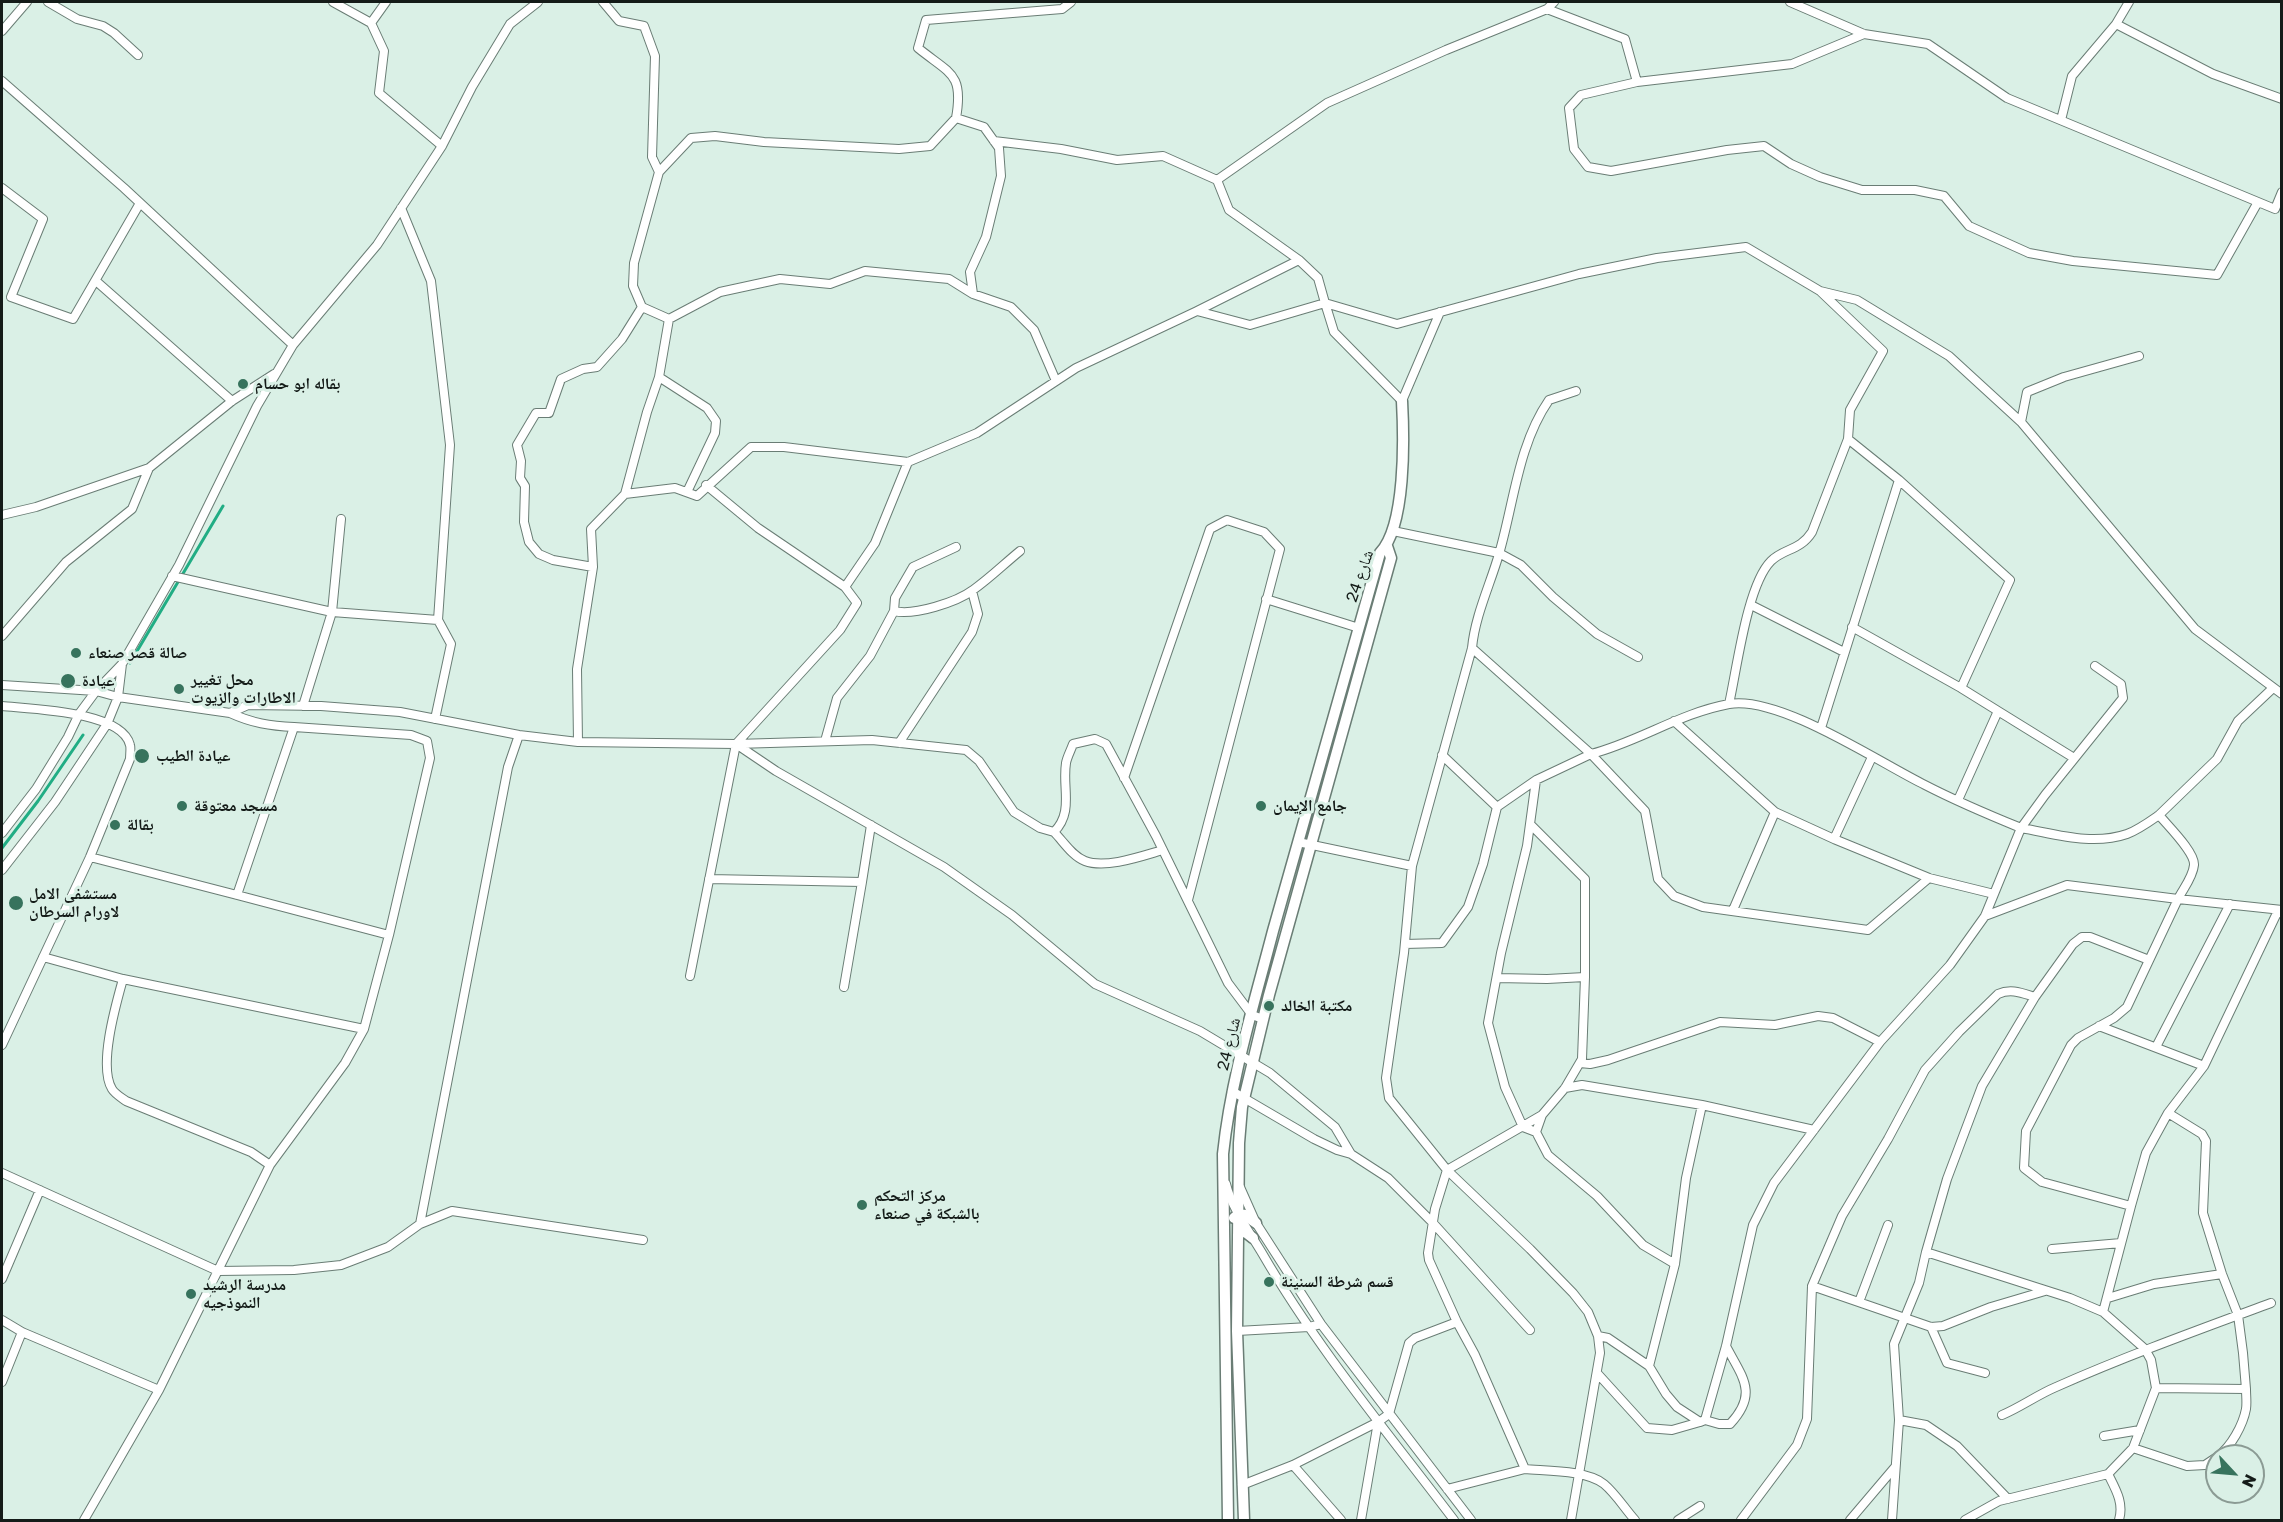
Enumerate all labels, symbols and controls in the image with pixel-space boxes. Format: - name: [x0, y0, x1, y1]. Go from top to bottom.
- place label: بقاله ابو حسام: [255, 374, 340, 394]
- marker: بقاله ابو حسام: [236, 377, 250, 391]
- street label: شارع 24: [1342, 548, 1378, 604]
- place label: صالة قصر صنعاء: [88, 643, 187, 663]
- marker: صالة قصر صنعاء: [69, 646, 83, 660]
- place label: محل تغيير الاطارات والزيوت: [191, 670, 296, 708]
- place label: عيادة: [82, 671, 114, 691]
- marker: عيادة: [59, 672, 77, 690]
- marker: محل تغيير الاطارات والزيوت: [172, 682, 186, 696]
- place label: عيادة الطيب: [156, 746, 231, 766]
- marker: عيادة الطيب: [133, 747, 151, 765]
- place label: مسجد معتوقة: [194, 796, 278, 816]
- place label: جامع الإيمان: [1273, 796, 1347, 816]
- marker: مسجد معتوقة: [175, 799, 189, 813]
- marker: جامع الإيمان: [1254, 799, 1268, 813]
- place label: بقالة: [127, 815, 154, 835]
- marker: بقالة: [108, 818, 122, 832]
- place label: مستشفى الامل لاورام السرطان: [29, 884, 119, 922]
- marker: مستشفى الامل لاورام السرطان: [7, 894, 25, 912]
- place label: مكتبة الخالد: [1281, 996, 1352, 1016]
- marker: مكتبة الخالد: [1262, 999, 1276, 1013]
- street label: شارع 24: [1213, 1016, 1245, 1072]
- place label: مركز التحكم بالشبكة في صنعاء: [874, 1186, 980, 1224]
- marker: مركز التحكم بالشبكة في صنعاء: [855, 1198, 869, 1212]
- place label: قسم شرطة السنينة: [1281, 1272, 1394, 1292]
- place label: مدرسة الرشيد النموذجيه: [203, 1275, 286, 1313]
- marker: قسم شرطة السنينة: [1262, 1275, 1276, 1289]
- marker: مدرسة الرشيد النموذجيه: [184, 1287, 198, 1301]
- north arrow: [2205, 1444, 2265, 1504]
- text: N: [2238, 1471, 2261, 1491]

